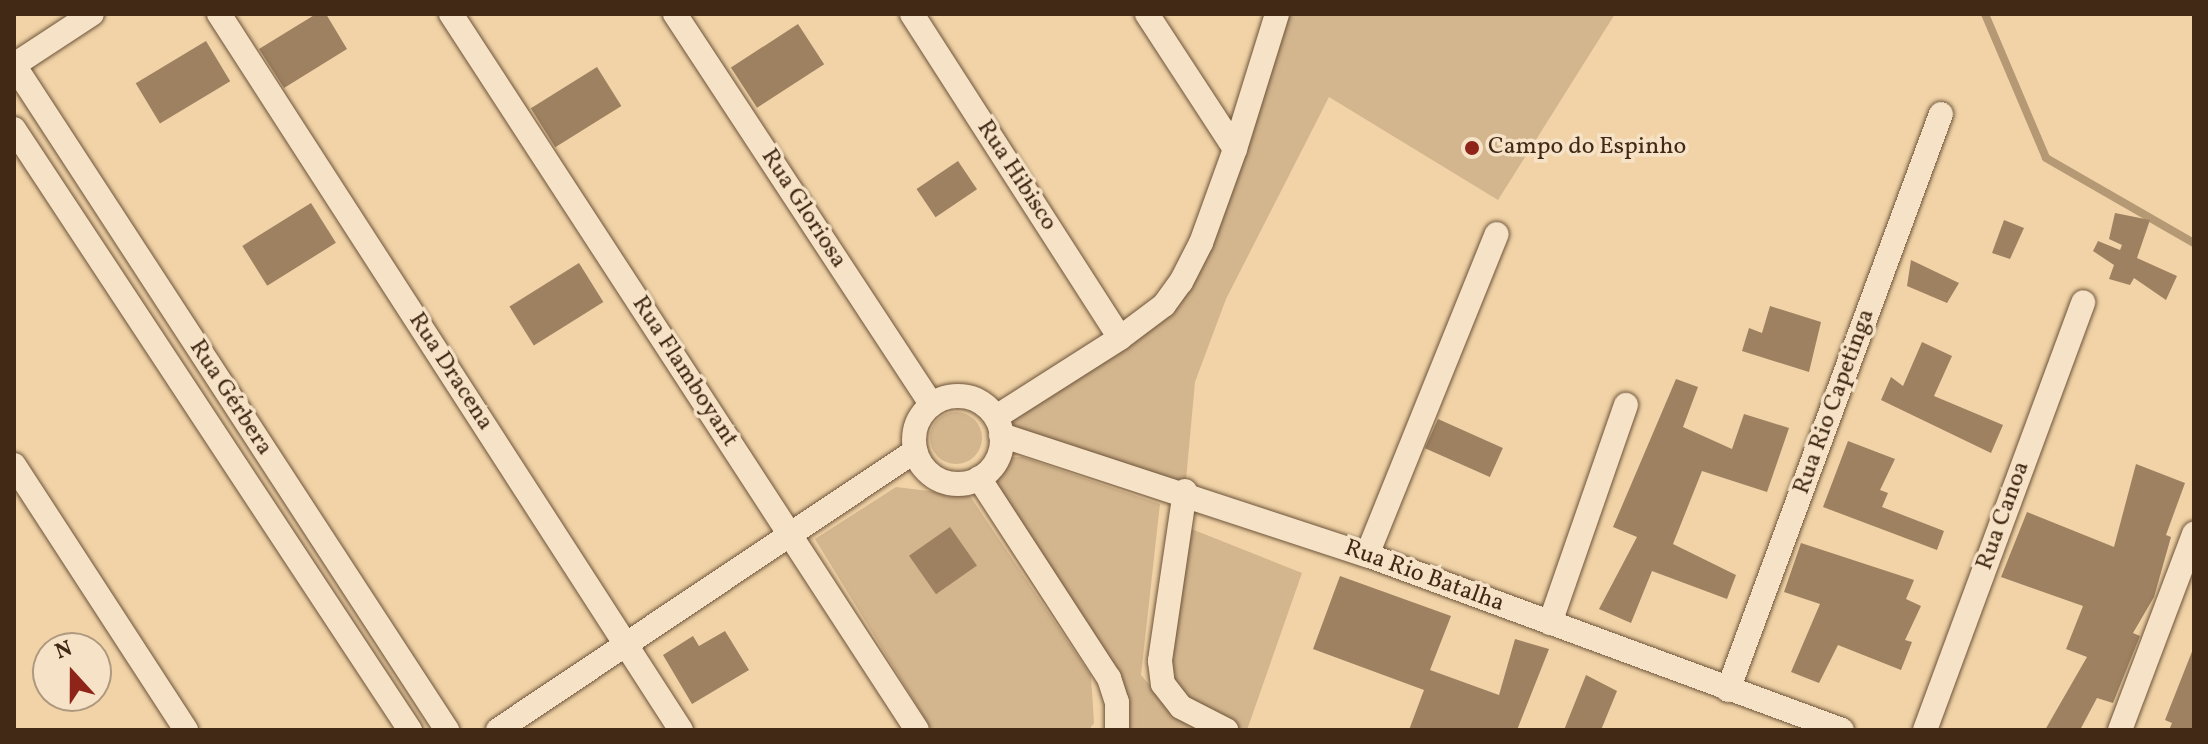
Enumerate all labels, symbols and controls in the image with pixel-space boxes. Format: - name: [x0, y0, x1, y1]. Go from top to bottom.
- street label: Rua Hibisco: [970, 115, 1062, 237]
- place label: Campo do Espinho: [1488, 134, 1686, 162]
- marker: Campo do Espinho: [1463, 139, 1481, 157]
- street label: Rua Gloriosa: [754, 144, 852, 274]
- street label: Rua Flamboyant: [625, 291, 743, 453]
- street label: Rua Rio Capetinga: [1788, 306, 1882, 498]
- street label: Rua Dracena: [401, 308, 499, 436]
- street label: Rua Gérbera: [182, 335, 278, 461]
- street label: Rua Canoa: [1971, 458, 2037, 574]
- street label: Rua Rio Batalha: [1340, 535, 1508, 619]
- north arrow: [32, 632, 112, 712]
- text: N: [51, 634, 77, 668]

